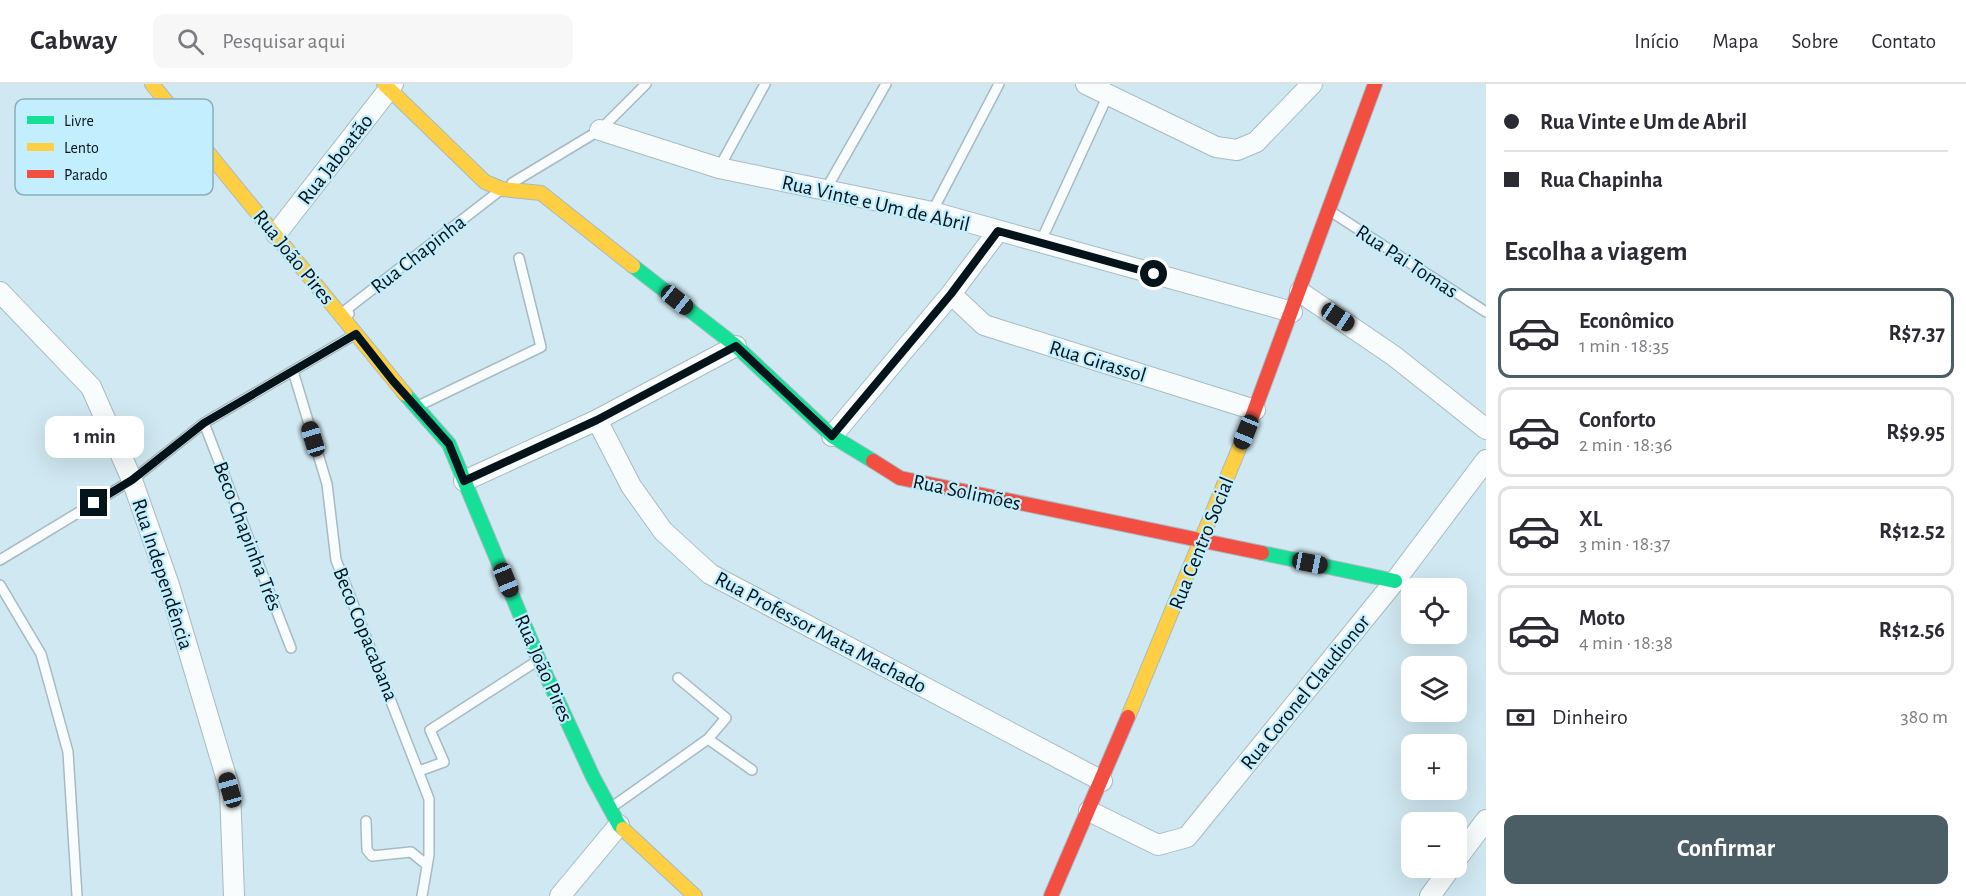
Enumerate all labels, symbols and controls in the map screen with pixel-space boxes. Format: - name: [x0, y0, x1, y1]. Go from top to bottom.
- search box: [153, 14, 573, 68]
- icon: search: [174, 25, 207, 58]
- text: Cabway: [30, 27, 117, 55]
- text: Pesquisar aqui: [222, 30, 346, 52]
- text: Início: [1634, 31, 1679, 52]
- text: Mapa: [1712, 31, 1759, 52]
- text: Sobre: [1792, 31, 1838, 52]
- text: Contato: [1871, 31, 1936, 52]
- legend: [15, 99, 213, 195]
- street label: Rua Jaboatão: [294, 110, 377, 208]
- text: Rua Vinte e Um de Abril: [1540, 111, 1747, 133]
- text: Livre: [64, 113, 94, 129]
- text: Lento: [64, 140, 99, 156]
- text: Parado: [64, 167, 108, 183]
- text: Rua Chapinha: [1540, 169, 1663, 191]
- street label: Rua Vinte e Um de Abril: [780, 172, 972, 235]
- street label: Rua João Pires: [249, 206, 338, 309]
- street label: Rua Chapinha: [367, 211, 470, 298]
- street label: Rua Pai Tomas: [1352, 221, 1462, 302]
- text: Escolha a viagem: [1504, 238, 1687, 265]
- route start: [1140, 260, 1167, 287]
- car: [657, 282, 697, 318]
- car: [1318, 299, 1358, 335]
- icon: car: [1507, 306, 1561, 360]
- text: Econômico: [1579, 310, 1674, 332]
- text: R$7.37: [1889, 322, 1945, 344]
- text: 1 min · 18:35: [1579, 336, 1669, 356]
- street label: Rua Girassol: [1047, 337, 1149, 386]
- icon: car: [1507, 405, 1561, 459]
- text: Conforto: [1579, 409, 1656, 431]
- car: [1231, 412, 1261, 452]
- callout: 1 min: [44, 416, 144, 458]
- car: [299, 419, 327, 459]
- text: R$9.95: [1886, 421, 1945, 443]
- text: 1 min: [73, 427, 116, 447]
- text: 2 min · 18:36: [1579, 435, 1672, 455]
- street label: Beco Chapinha Três: [209, 459, 286, 614]
- street label: Rua Solimões: [911, 471, 1023, 514]
- street label: Rua Centro Social: [1165, 474, 1238, 613]
- route end: [80, 489, 107, 516]
- street label: Rua Independência: [128, 496, 197, 653]
- icon: car: [1507, 504, 1561, 558]
- text: XL: [1579, 508, 1602, 530]
- text: R$12.52: [1879, 520, 1945, 542]
- text: 3 min · 18:37: [1579, 534, 1670, 554]
- car: [1291, 551, 1329, 575]
- car: [491, 560, 521, 600]
- street label: Beco Copacabana: [329, 564, 402, 704]
- street label: Rua Professor Mata Machado: [712, 568, 930, 697]
- map controls: [1401, 578, 1467, 878]
- button: locate: [1401, 578, 1467, 644]
- icon: car: [1507, 603, 1561, 657]
- text: Moto: [1579, 607, 1625, 629]
- street label: Rua João Pires: [511, 611, 577, 725]
- street label: Rua Coronel Claudionor: [1237, 611, 1374, 774]
- text: R$12.56: [1879, 619, 1945, 641]
- text: 4 min · 18:38: [1579, 633, 1673, 653]
- button: layers: [1401, 656, 1467, 722]
- icon: cash: [1504, 701, 1537, 734]
- text: Dinheiro: [1552, 706, 1628, 728]
- text: 380 m: [1900, 707, 1948, 727]
- button: +: [1401, 734, 1467, 800]
- car: [216, 770, 244, 810]
- button: −: [1401, 812, 1467, 878]
- button: Confirmar: [1504, 815, 1948, 884]

